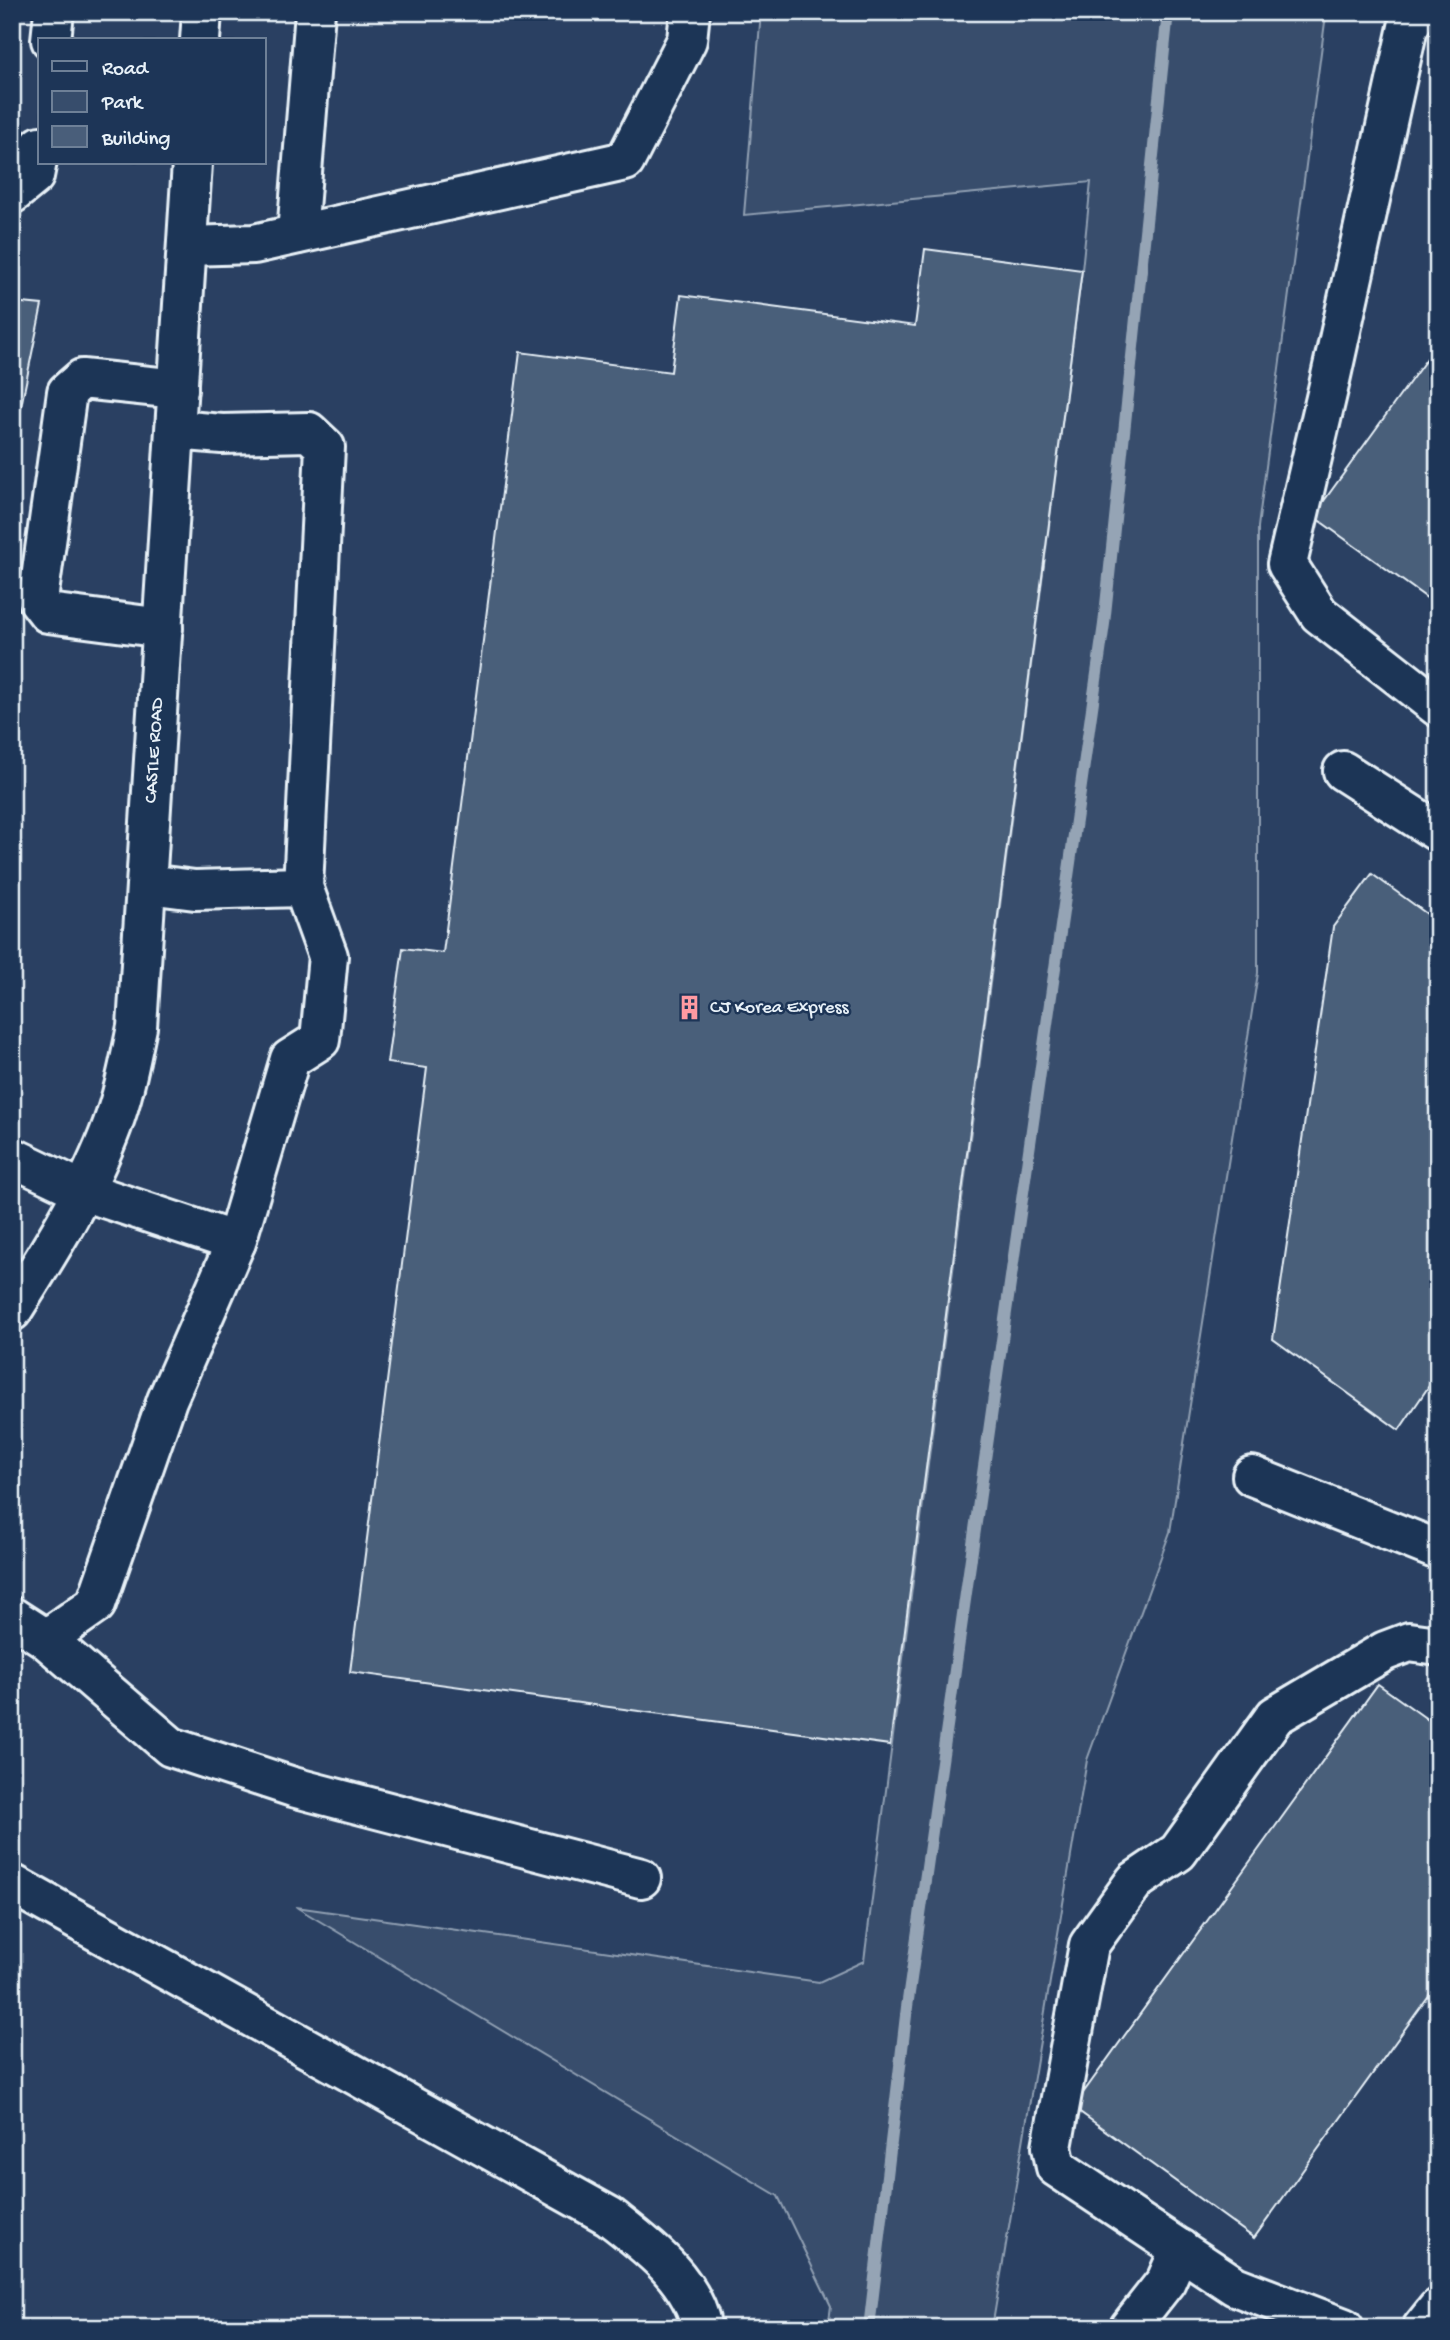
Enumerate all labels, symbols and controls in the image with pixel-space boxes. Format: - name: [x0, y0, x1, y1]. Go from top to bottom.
- legend: [38, 38, 266, 164]
- text: Road: [102, 58, 150, 83]
- text: Park: [101, 92, 145, 117]
- text: Building: [101, 128, 171, 153]
- street label: CASTLE ROAD: [140, 696, 169, 804]
- building icon: CJ Korea Express: [676, 994, 704, 1022]
- place label: CJ Korea Express: [710, 997, 849, 1020]

